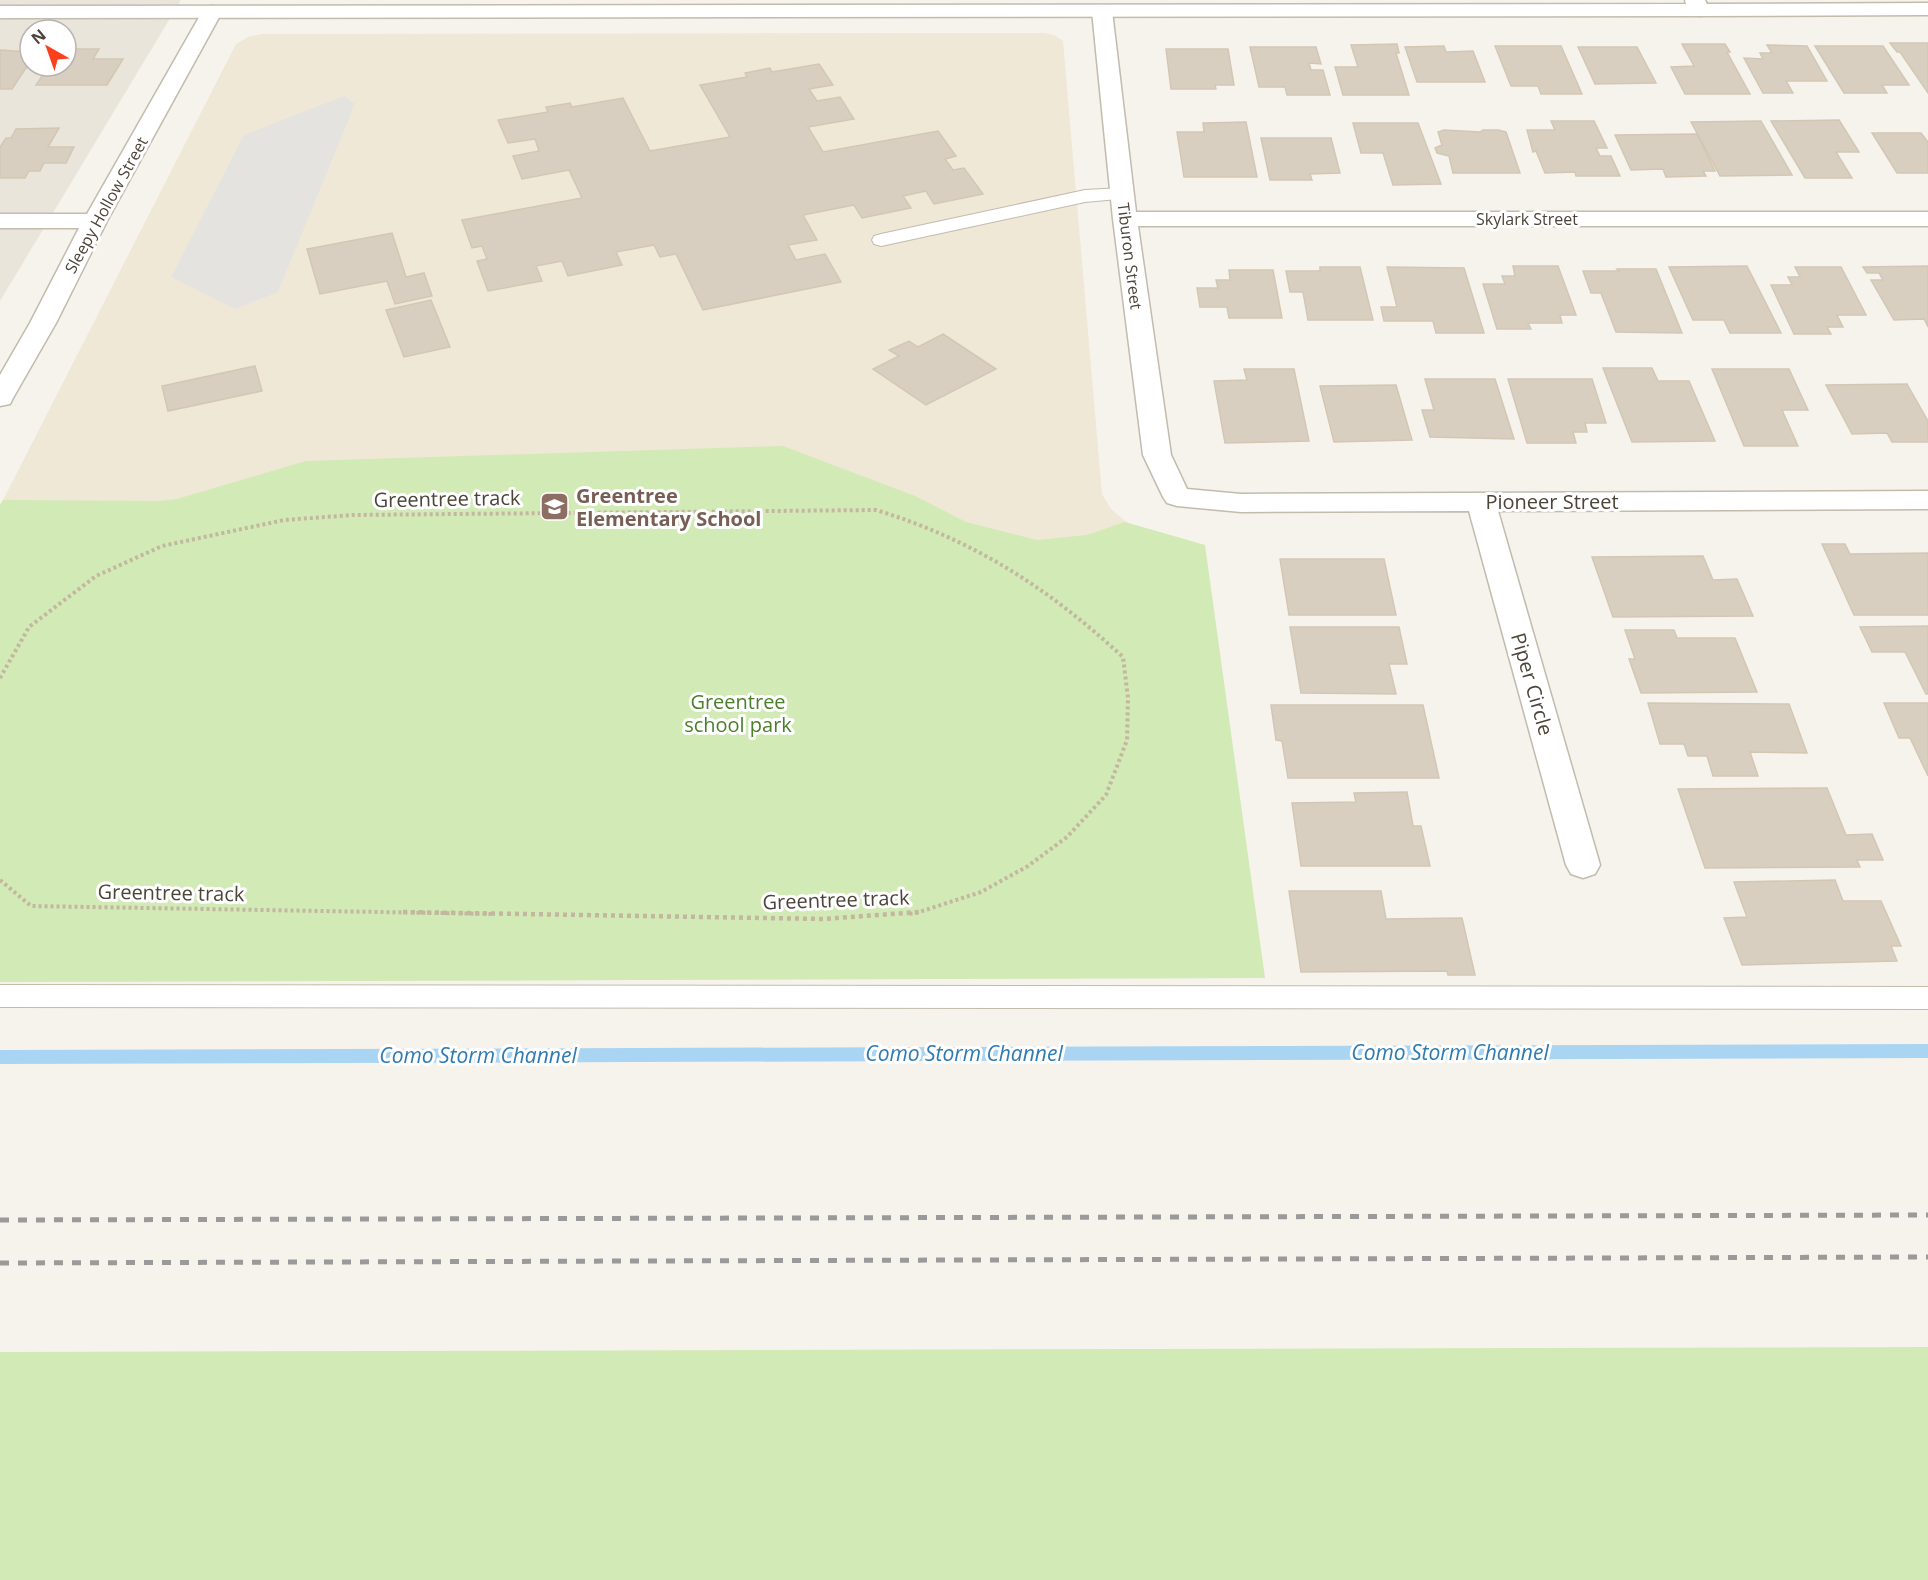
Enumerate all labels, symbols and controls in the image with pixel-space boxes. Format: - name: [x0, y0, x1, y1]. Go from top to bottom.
- north arrow: [18, 18, 78, 78]
- text: N: [26, 24, 50, 49]
- street label: Sleepy Hollow Street: [59, 132, 153, 277]
- street label: Tiburon Street: [1113, 201, 1147, 311]
- street label: Skylark Street: [1476, 208, 1578, 230]
- place label: Greentree Elementary School: [576, 482, 761, 532]
- street label: Greentree track: [373, 484, 521, 513]
- street label: Pioneer Street: [1485, 488, 1619, 515]
- school or university icon: Greentree Elementary School: [539, 491, 571, 523]
- street label: Piper Circle: [1505, 629, 1560, 738]
- park label: Greentree school park: [684, 688, 792, 738]
- street label: Greentree track: [97, 878, 245, 907]
- street label: Greentree track: [762, 883, 910, 916]
- water label: Como Storm Channel: [1351, 1038, 1549, 1066]
- water label: Como Storm Channel: [865, 1039, 1063, 1067]
- water label: Como Storm Channel: [379, 1041, 577, 1069]

